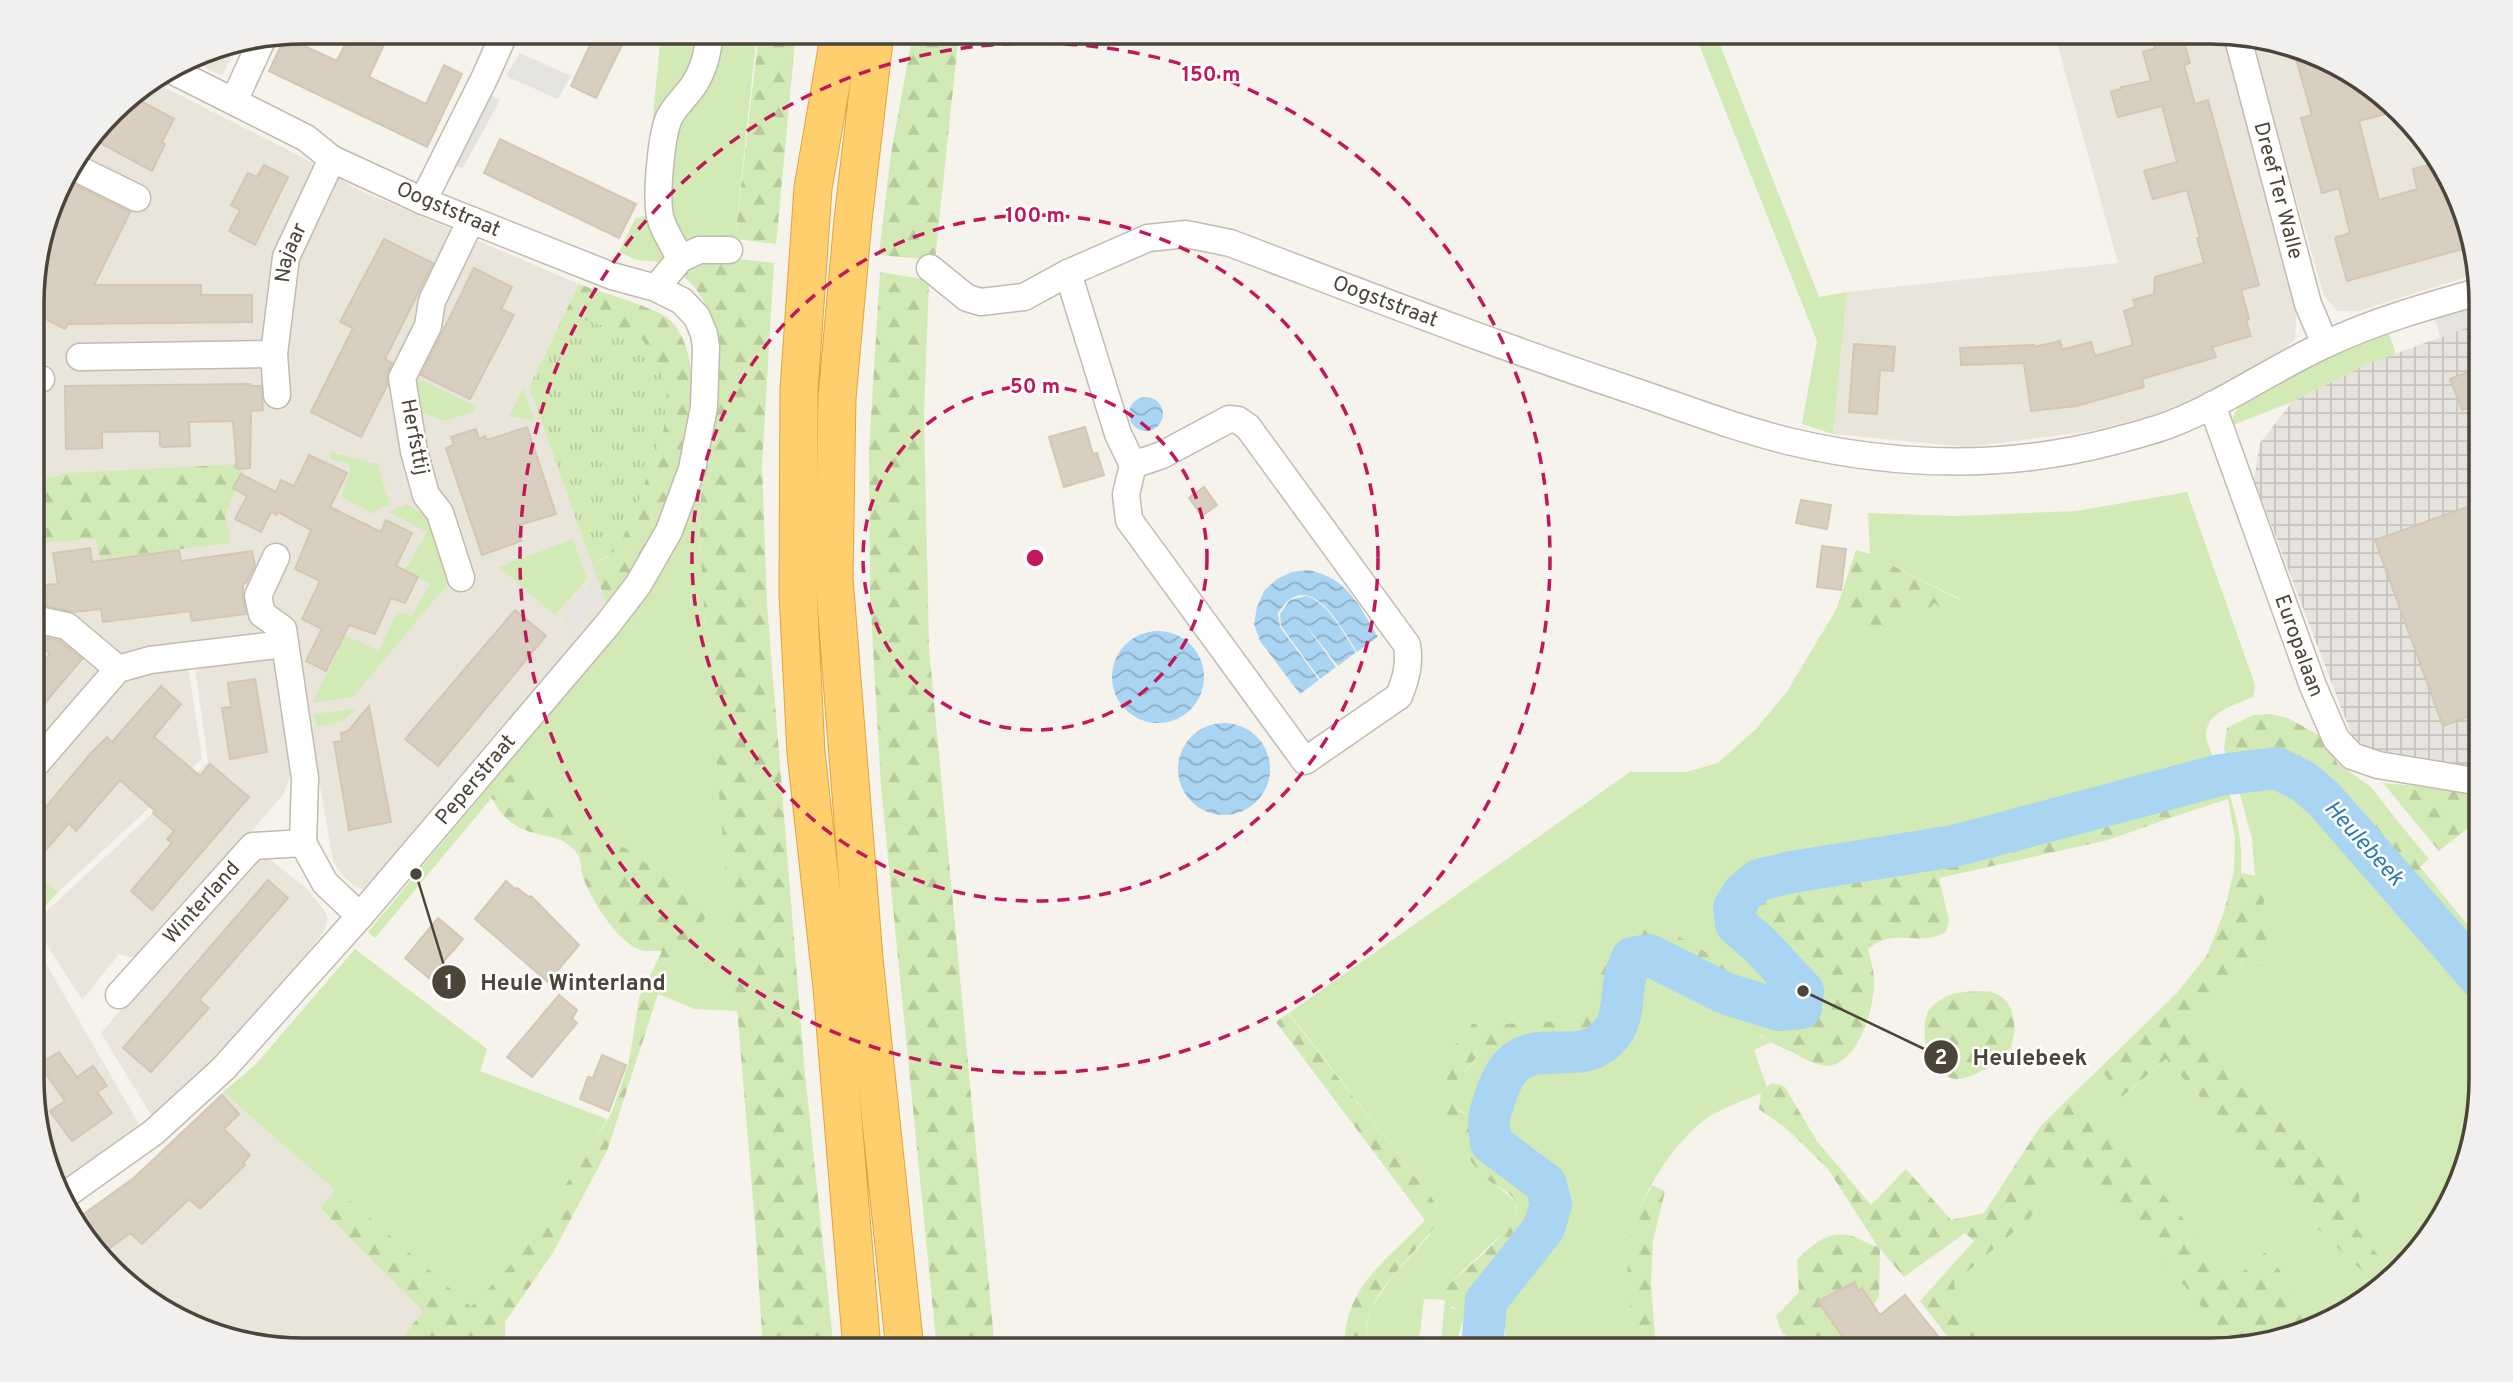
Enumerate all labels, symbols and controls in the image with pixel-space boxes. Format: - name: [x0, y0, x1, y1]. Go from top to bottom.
- text: 150 m: [1182, 62, 1240, 89]
- street label: Dreef Ter Walle: [2247, 119, 2309, 262]
- street label: Oogststraat: [392, 176, 504, 244]
- text: 100 m: [1005, 203, 1065, 230]
- street label: Najaar: [269, 219, 314, 284]
- street label: Oogststraat: [1329, 270, 1442, 334]
- text: 50 m: [1010, 374, 1060, 401]
- street label: Herfsttij: [393, 397, 435, 477]
- centre of rings: [1023, 546, 1047, 570]
- street label: Europalaan: [2268, 591, 2330, 701]
- street label: Peperstraat: [430, 729, 522, 831]
- water label: Heulebeek: [2317, 795, 2409, 893]
- street label: Winterland: [158, 856, 246, 950]
- callout: Heule Winterland: [432, 960, 680, 1004]
- text: 1: [445, 970, 453, 997]
- text: Heule Winterland: [480, 970, 666, 999]
- callout: Heulebeek: [1923, 1035, 2101, 1079]
- text: 2: [1935, 1045, 1947, 1072]
- text: Heulebeek: [1973, 1045, 2088, 1074]

